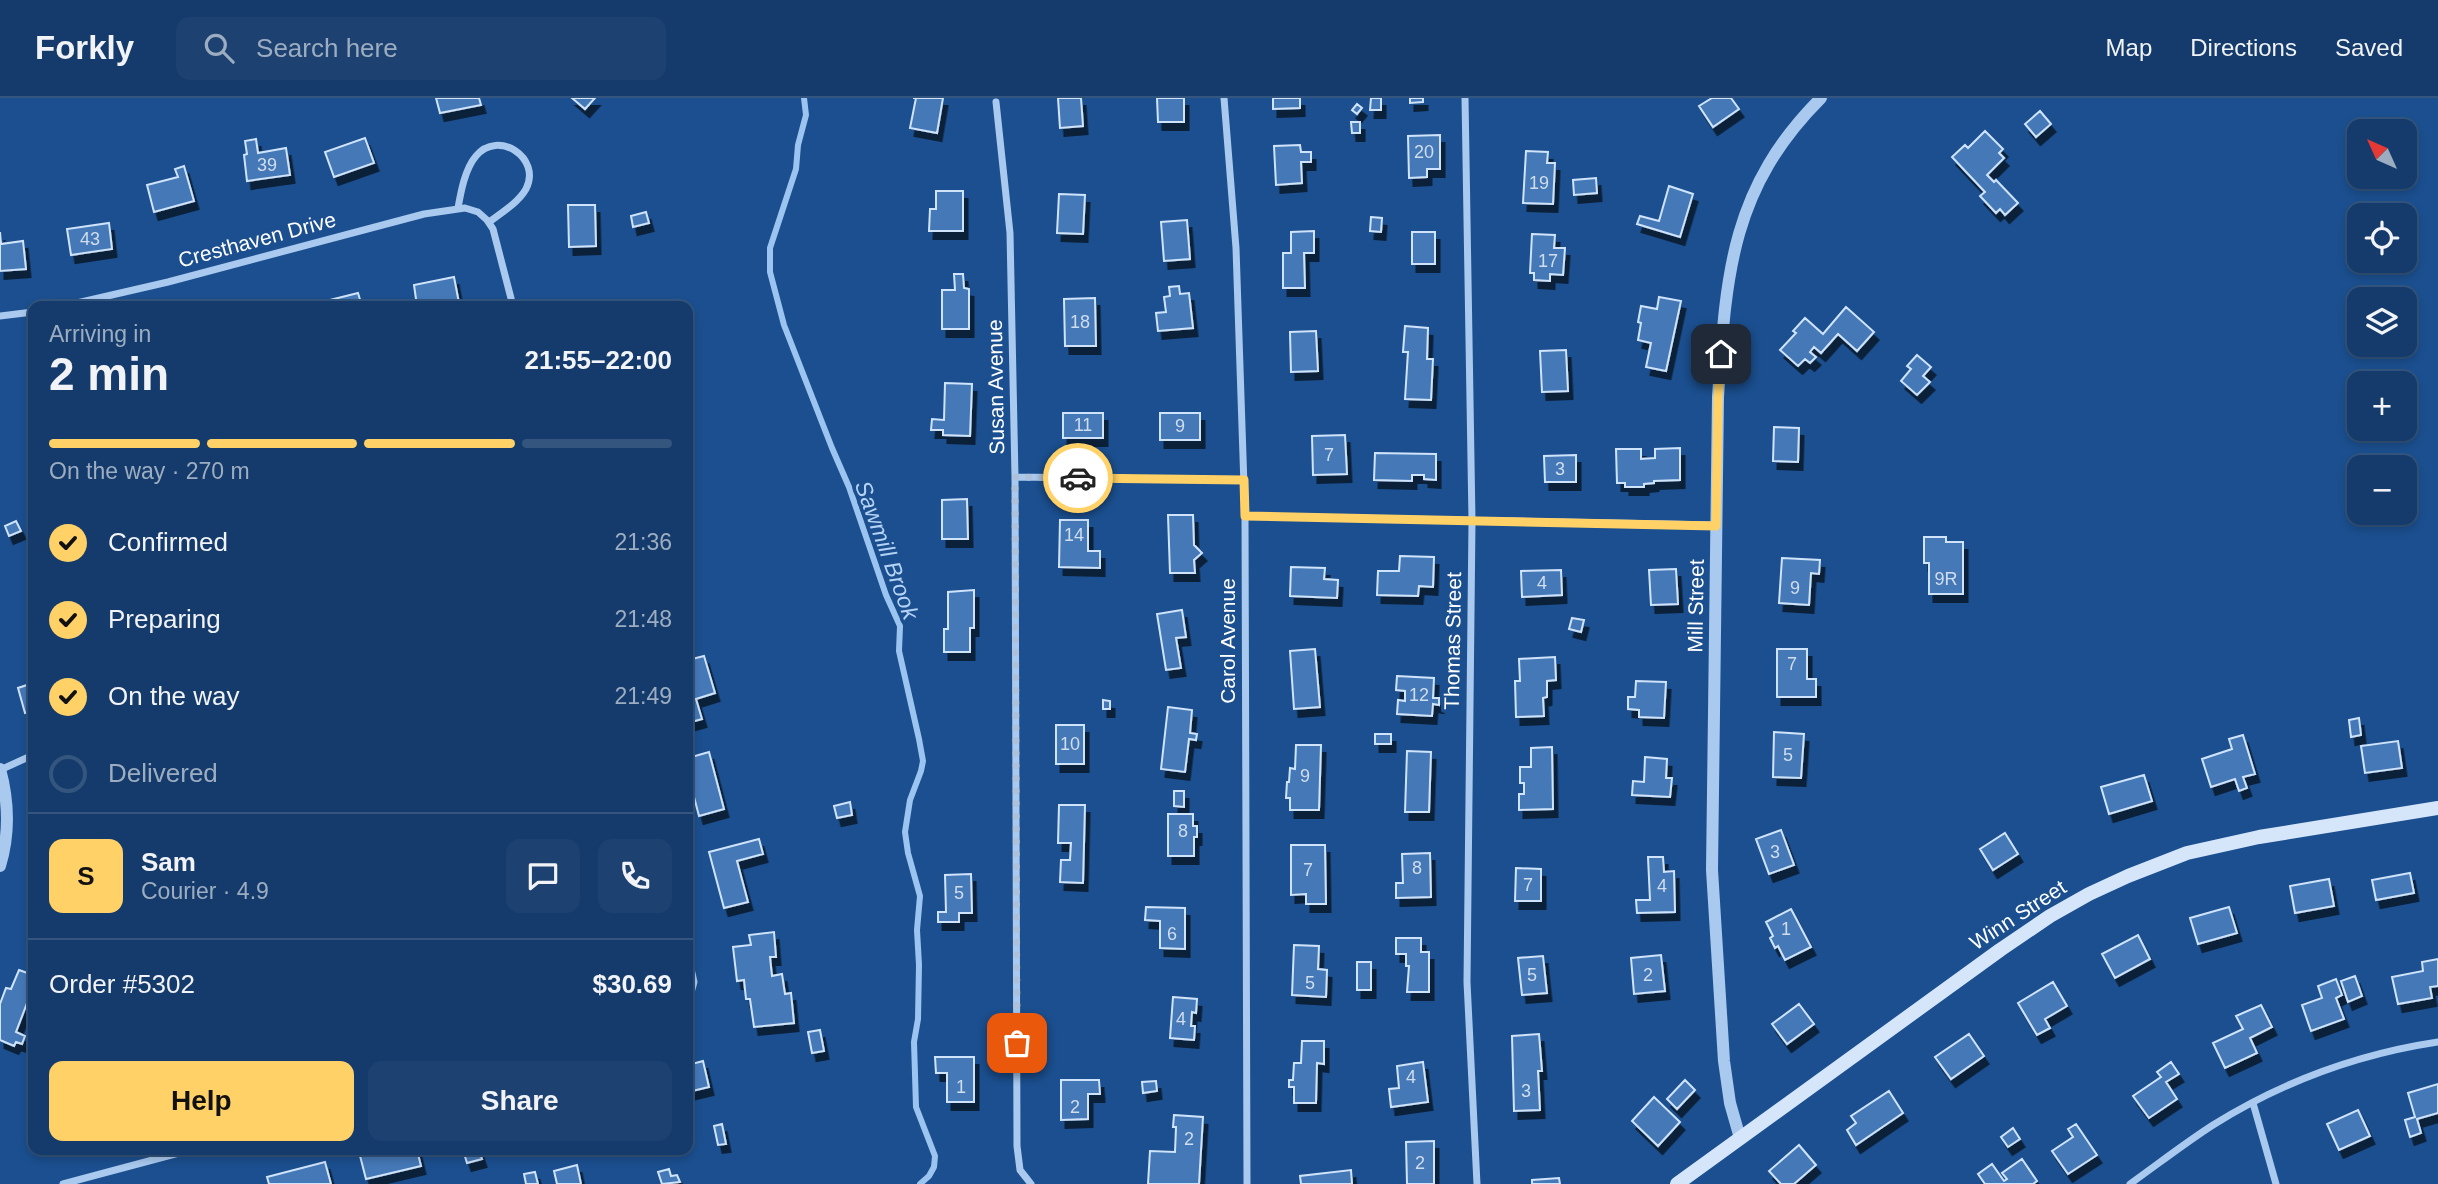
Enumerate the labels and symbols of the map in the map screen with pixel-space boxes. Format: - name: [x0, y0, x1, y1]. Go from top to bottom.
- north arrow: [2347, 119, 2417, 189]
- house number: 20: [1414, 142, 1434, 162]
- house number: 39: [257, 155, 277, 175]
- house number: 19: [1529, 173, 1549, 193]
- street label: Cresthaven Drive: [176, 207, 338, 272]
- house number: 43: [80, 229, 100, 249]
- house number: 17: [1538, 251, 1558, 271]
- house number: 18: [1070, 312, 1090, 332]
- street label: Susan Avenue: [983, 319, 1008, 455]
- pin: [1691, 324, 1751, 384]
- house number: 11: [1074, 415, 1092, 435]
- house number: 9: [1175, 416, 1185, 436]
- courier: [1043, 443, 1113, 513]
- house number: 7: [1324, 445, 1334, 465]
- house number: 3: [1555, 459, 1565, 479]
- water label: Sawmill Brook: [850, 477, 925, 624]
- house number: 14: [1064, 525, 1084, 545]
- street label: Mill Street: [1683, 559, 1708, 653]
- house number: 9R: [1934, 569, 1958, 589]
- street label: Thomas Street: [1440, 572, 1465, 710]
- house number: 4: [1537, 573, 1547, 593]
- street label: Carol Avenue: [1216, 578, 1239, 704]
- house number: 9: [1790, 578, 1800, 598]
- house number: 7: [1787, 654, 1797, 674]
- house number: 12: [1409, 685, 1429, 705]
- house number: 10: [1060, 734, 1080, 754]
- house number: 5: [1783, 745, 1793, 765]
- house number: 9: [1300, 766, 1310, 786]
- house number: 8: [1178, 821, 1188, 841]
- house number: 3: [1770, 842, 1780, 862]
- house number: 8: [1412, 858, 1422, 878]
- house number: 7: [1303, 860, 1313, 880]
- house number: 7: [1523, 875, 1533, 895]
- street label: Winn Street: [1965, 875, 2070, 954]
- house number: 4: [1657, 876, 1667, 896]
- house number: 5: [954, 883, 964, 903]
- house number: 1: [1781, 919, 1791, 939]
- house number: 6: [1167, 924, 1177, 944]
- house number: 5: [1527, 965, 1537, 985]
- house number: 2: [1643, 965, 1653, 985]
- house number: 5: [1305, 973, 1315, 993]
- house number: 4: [1176, 1009, 1186, 1029]
- pin: [987, 1013, 1047, 1073]
- house number: 4: [1406, 1067, 1416, 1087]
- house number: 1: [956, 1077, 966, 1097]
- house number: 3: [1521, 1081, 1531, 1101]
- house number: 2: [1070, 1097, 1080, 1117]
- house number: 2: [1184, 1129, 1194, 1149]
- house number: 2: [1415, 1153, 1425, 1173]

